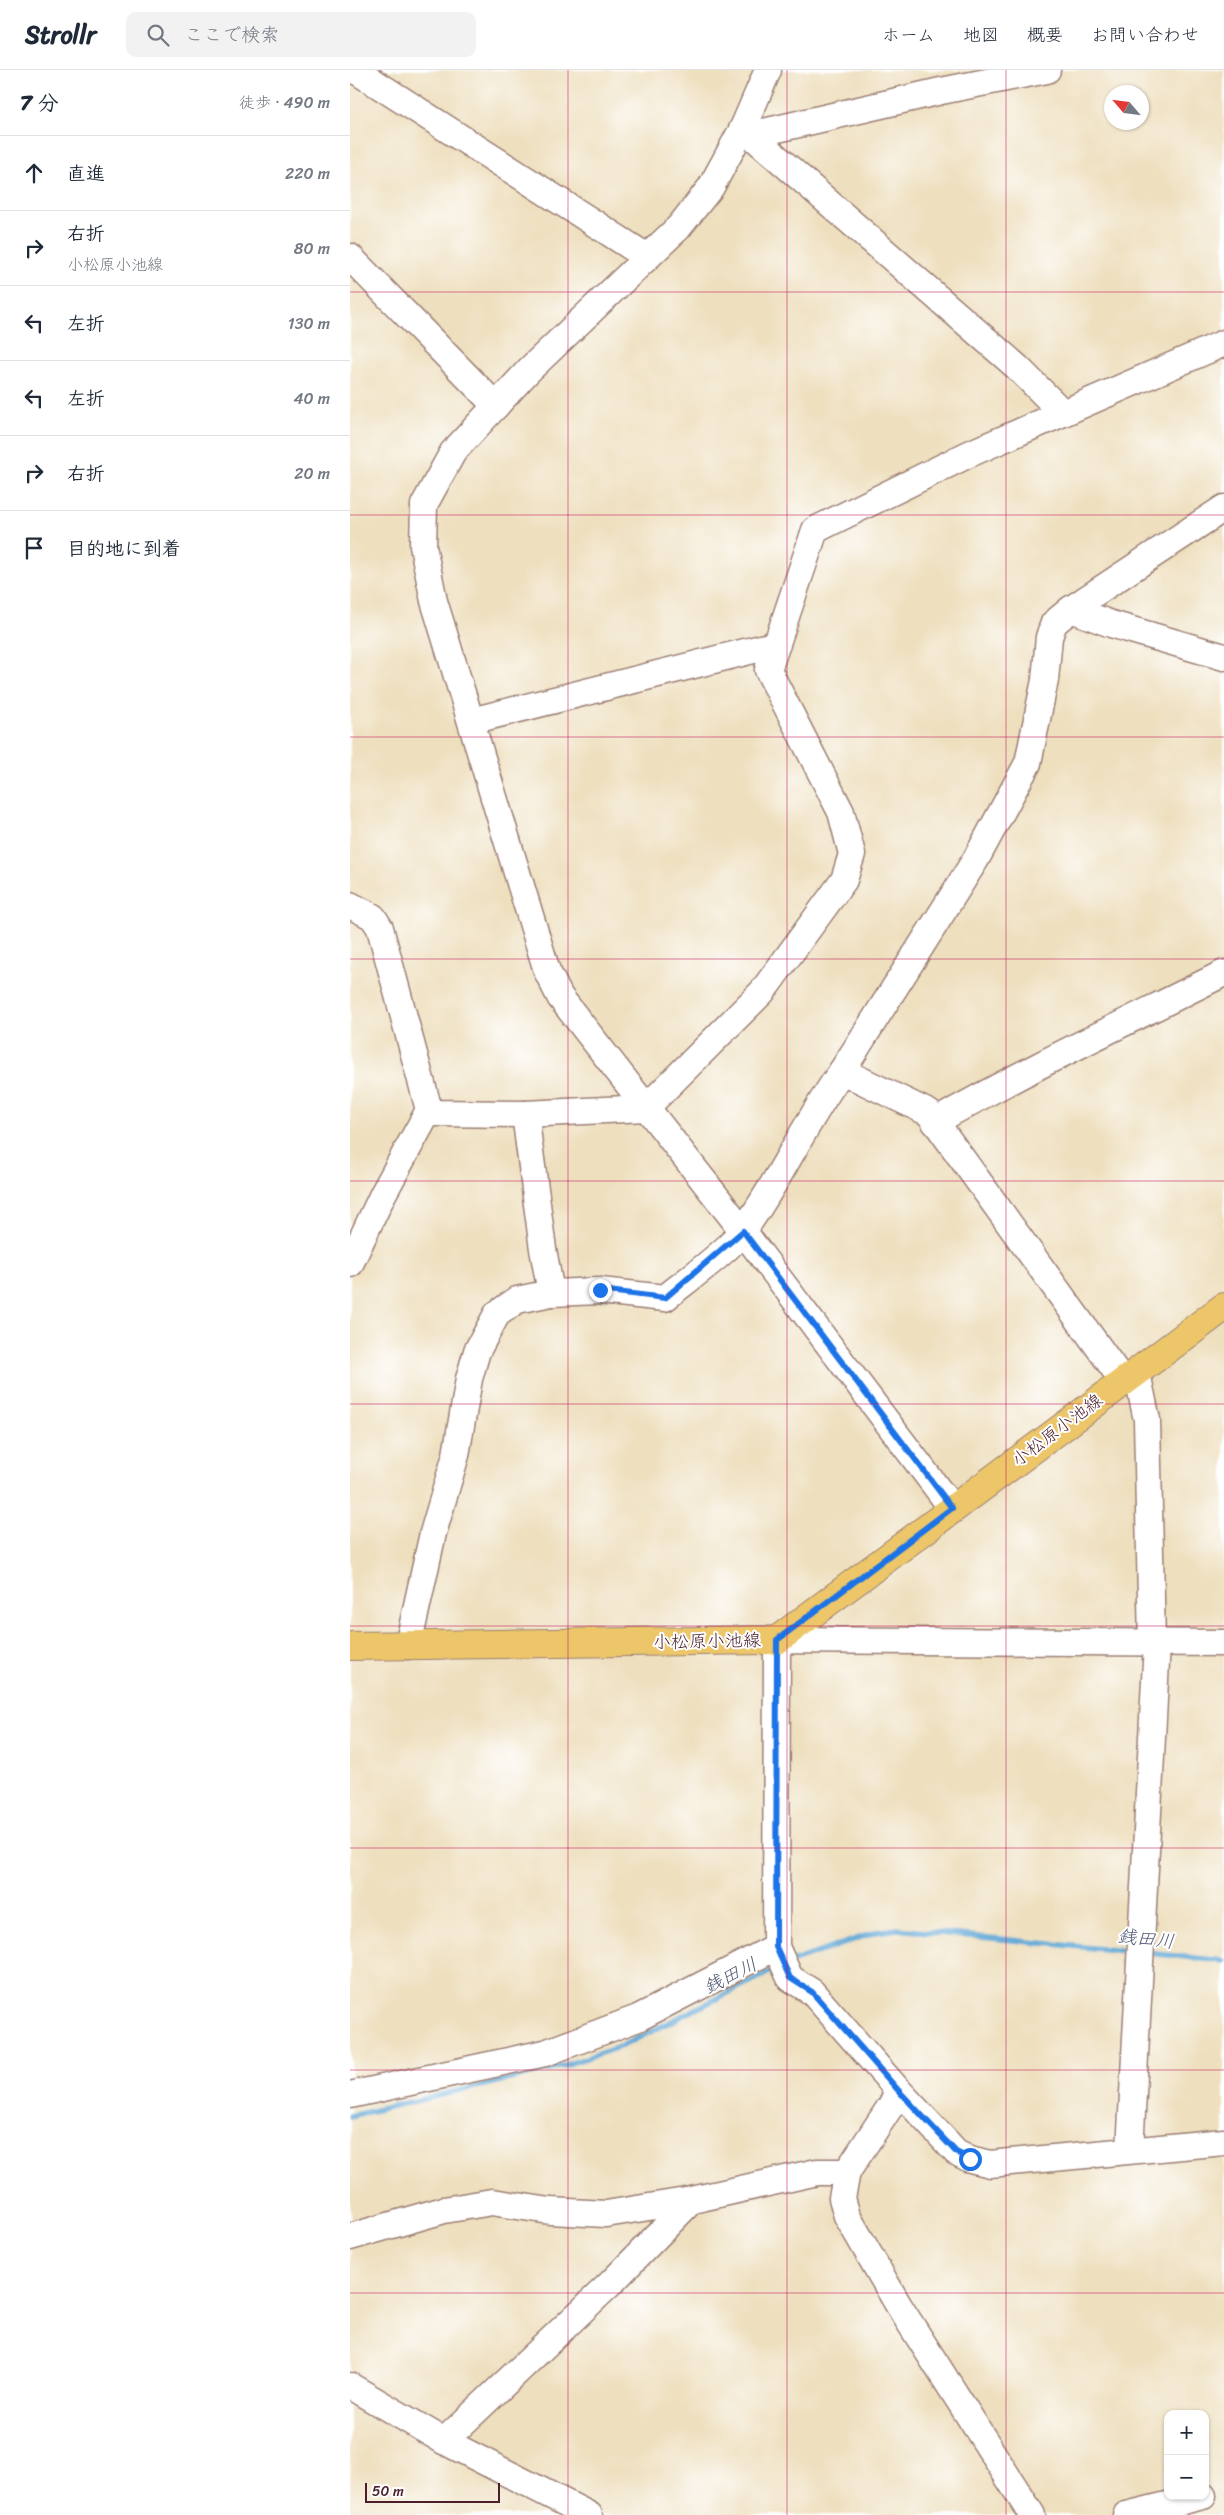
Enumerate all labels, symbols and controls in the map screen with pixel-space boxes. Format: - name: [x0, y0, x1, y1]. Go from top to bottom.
- search box: [126, 12, 476, 57]
- text: Strollr: [25, 14, 96, 56]
- text: ここで検索: [184, 18, 279, 51]
- text: ホーム: [882, 19, 935, 51]
- text: 地図: [963, 19, 999, 51]
- text: 概要: [1027, 19, 1063, 51]
- text: お問い合わせ: [1091, 19, 1199, 51]
- icon: search: [144, 21, 172, 49]
- text: 7 分: [20, 84, 58, 122]
- north arrow: [1104, 85, 1149, 130]
- text: 徒歩 · 490 m: [239, 88, 330, 117]
- text: 直進: [67, 157, 105, 190]
- icon: ahead: [20, 159, 48, 187]
- text: 220 m: [285, 159, 330, 188]
- text: 右折: [67, 217, 105, 250]
- icon: right: [20, 234, 48, 262]
- text: 80 m: [294, 234, 330, 263]
- text: 小松原小池線: [67, 250, 163, 279]
- text: 左折: [67, 307, 105, 340]
- icon: left: [20, 309, 48, 337]
- text: 130 m: [288, 309, 330, 338]
- text: 左折: [67, 382, 105, 415]
- icon: left: [20, 384, 48, 412]
- text: 40 m: [293, 384, 330, 413]
- text: 右折: [67, 457, 105, 490]
- icon: right: [20, 459, 48, 487]
- text: 20 m: [294, 459, 330, 488]
- text: 目的地に到着: [67, 532, 181, 565]
- icon: arrive: [20, 534, 48, 562]
- route end: [589, 1279, 612, 1302]
- street label: 小松原小池線: [1004, 1385, 1110, 1475]
- street label: 小松原小池線: [653, 1624, 761, 1658]
- water label: 銭田川: [1116, 1919, 1176, 1958]
- water label: 銭田川: [697, 1948, 763, 2003]
- route start: [959, 2148, 982, 2171]
- map controls: [1164, 2410, 1209, 2500]
- button: +: [1164, 2410, 1209, 2455]
- button: −: [1164, 2455, 1209, 2500]
- text: 50 m: [372, 2479, 404, 2504]
- scale bar: [365, 2480, 500, 2503]

